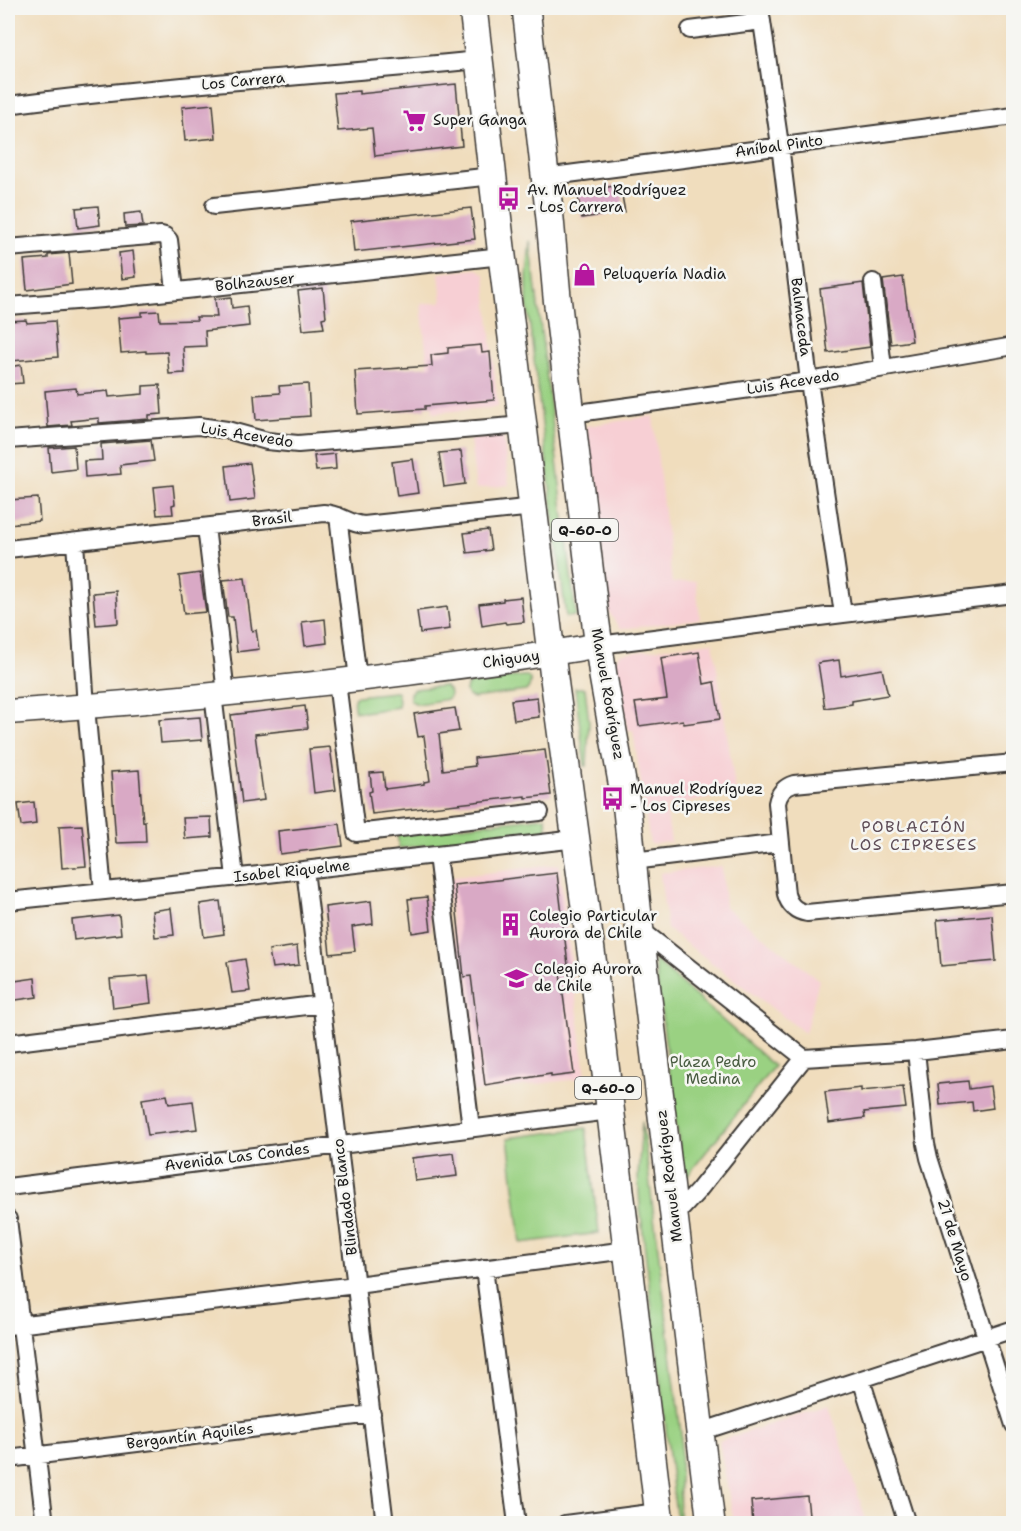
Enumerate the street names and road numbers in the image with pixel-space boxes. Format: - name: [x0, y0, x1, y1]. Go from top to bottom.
- street label: Los Carrera: [200, 67, 286, 95]
- street label: Aníbal Pinto: [734, 130, 824, 162]
- street label: Bolhzauser: [214, 268, 296, 296]
- street label: Balmaceda: [786, 277, 816, 358]
- street label: Luis Acevedo: [745, 365, 841, 399]
- street label: Luis Acevedo: [199, 418, 295, 452]
- street label: Brasil: [251, 507, 294, 531]
- road number: Q-60-O: [552, 519, 618, 541]
- street label: Manuel Rodríguez: [587, 627, 629, 761]
- street label: Chiguay: [481, 645, 541, 673]
- street label: Isabel Riquelme: [233, 855, 351, 887]
- road number: Q-60-O: [575, 1077, 641, 1099]
- street label: Manuel Rodríguez: [651, 1109, 687, 1243]
- street label: Blindado Blanco: [328, 1137, 362, 1257]
- street label: Avenida Las Condes: [163, 1138, 311, 1176]
- street label: 21 de Mayo: [933, 1196, 977, 1284]
- street label: Bergantín Aquiles: [125, 1418, 255, 1454]

